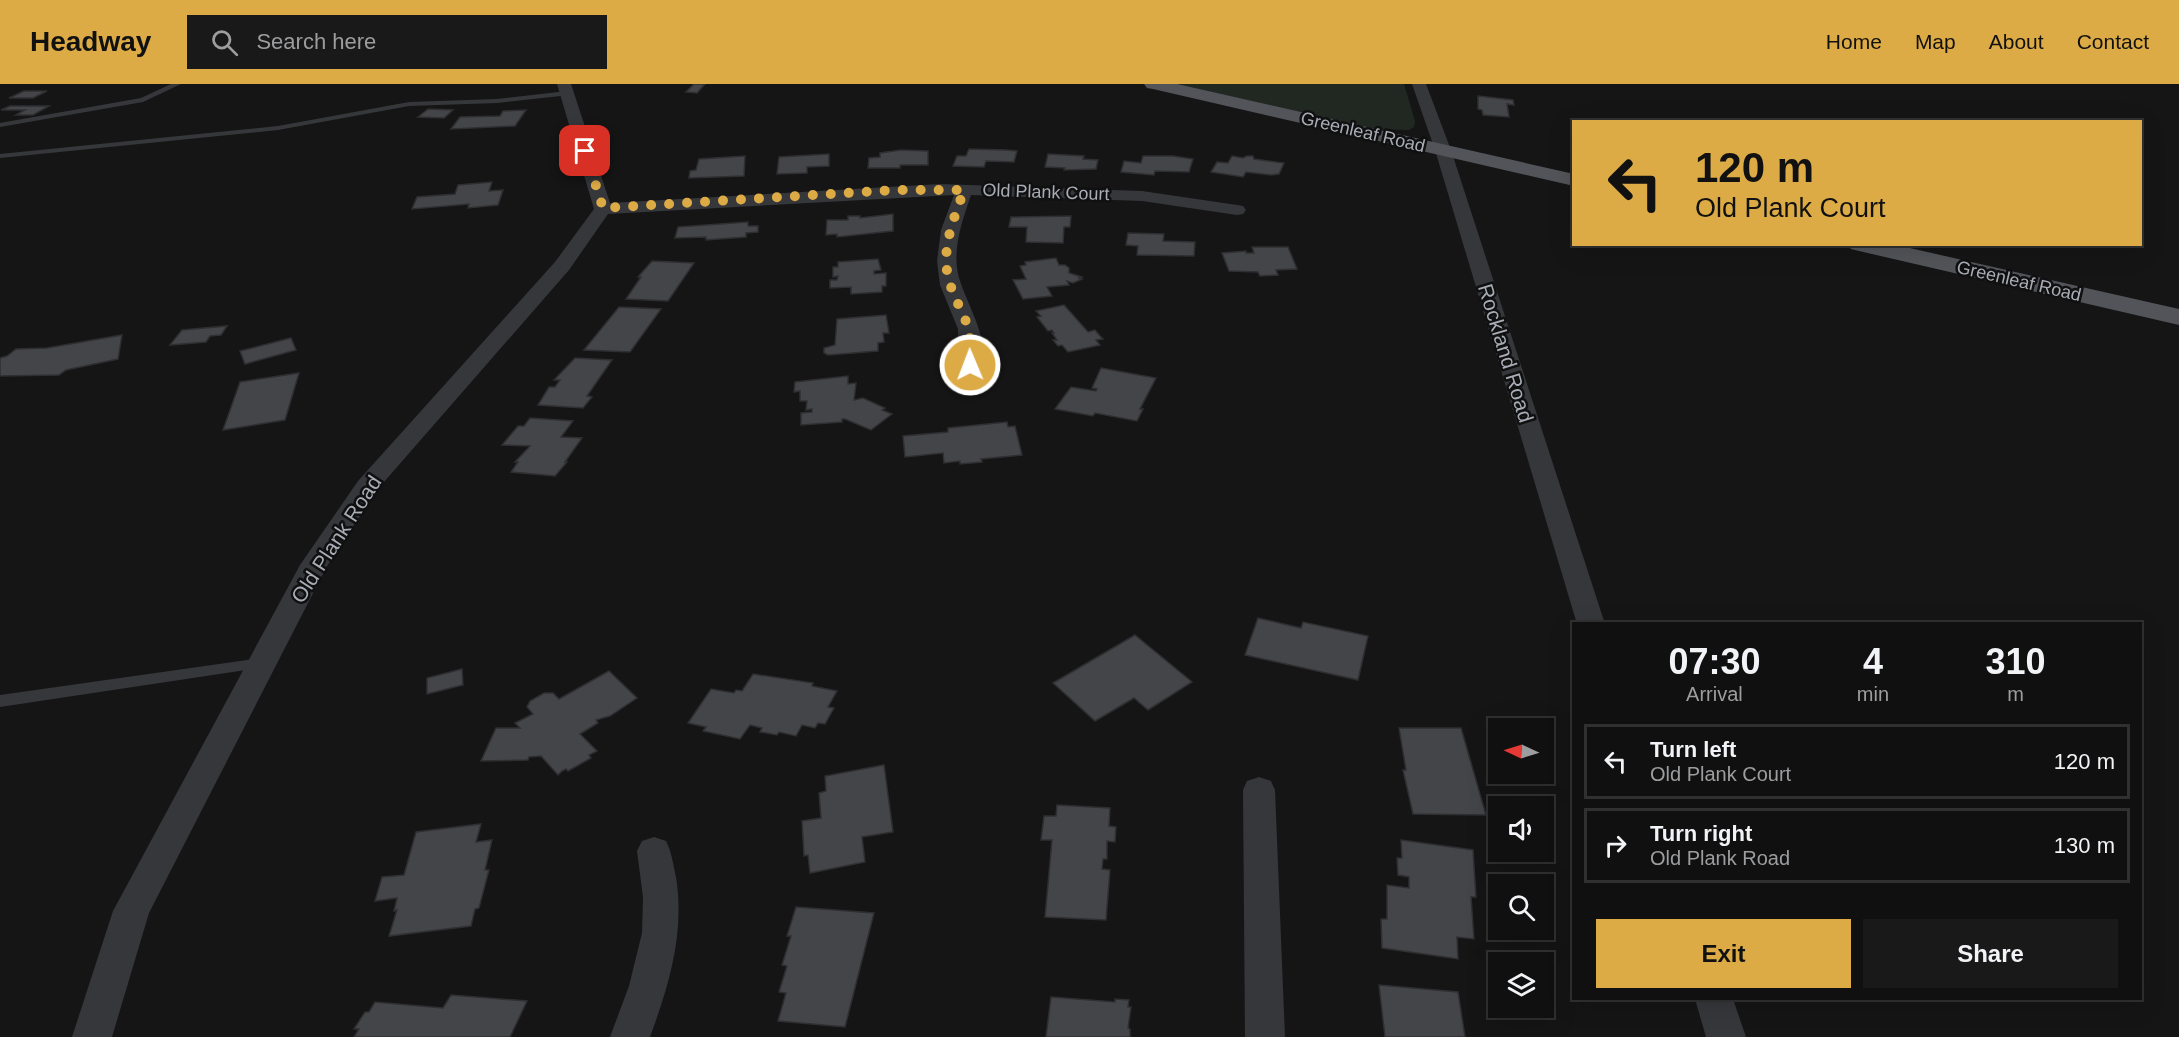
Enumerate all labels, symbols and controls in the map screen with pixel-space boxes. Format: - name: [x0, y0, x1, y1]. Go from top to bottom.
- search box: [187, 15, 607, 69]
- text: Headway: [30, 26, 151, 57]
- icon: search: [208, 26, 241, 59]
- text: Search here: [256, 29, 376, 54]
- text: Home: [1826, 30, 1882, 53]
- text: Map: [1915, 30, 1956, 53]
- text: About: [1989, 30, 2044, 53]
- text: Contact: [2077, 30, 2149, 53]
- street label: Greenleaf Road: [1299, 108, 1427, 156]
- pin: [559, 125, 610, 176]
- icon: arrive: [568, 134, 601, 167]
- icon: left: [1596, 144, 1674, 222]
- text: 120 m: [1695, 144, 1814, 191]
- street label: Old Plank Court: [982, 180, 1110, 204]
- text: Old Plank Court: [1695, 193, 1886, 223]
- street label: Greenleaf Road: [1955, 257, 2083, 305]
- street label: Rockland Road: [1474, 281, 1538, 425]
- position arrow: [938, 333, 1002, 397]
- street label: Old Plank Road: [286, 471, 386, 607]
- text: 07:30: [1668, 641, 1760, 682]
- text: 4: [1863, 641, 1883, 682]
- text: 310: [1985, 641, 2046, 682]
- text: Arrival: [1686, 683, 1743, 705]
- text: min: [1857, 683, 1889, 705]
- text: m: [2007, 683, 2024, 705]
- north arrow: [1488, 718, 1554, 784]
- map controls: [1488, 718, 1554, 1018]
- text: Turn left: [1650, 737, 1736, 762]
- icon: left: [1599, 745, 1632, 778]
- text: 120 m: [2054, 749, 2115, 774]
- text: Old Plank Court: [1650, 763, 1791, 785]
- button: sound: [1488, 796, 1554, 862]
- text: Turn right: [1650, 821, 1752, 846]
- icon: right: [1599, 829, 1632, 862]
- text: 130 m: [2054, 833, 2115, 858]
- text: Old Plank Road: [1650, 847, 1790, 869]
- button: search: [1488, 874, 1554, 940]
- button: Exit: [1596, 919, 1851, 988]
- button: Share: [1863, 919, 2118, 988]
- button: layers: [1488, 952, 1554, 1018]

